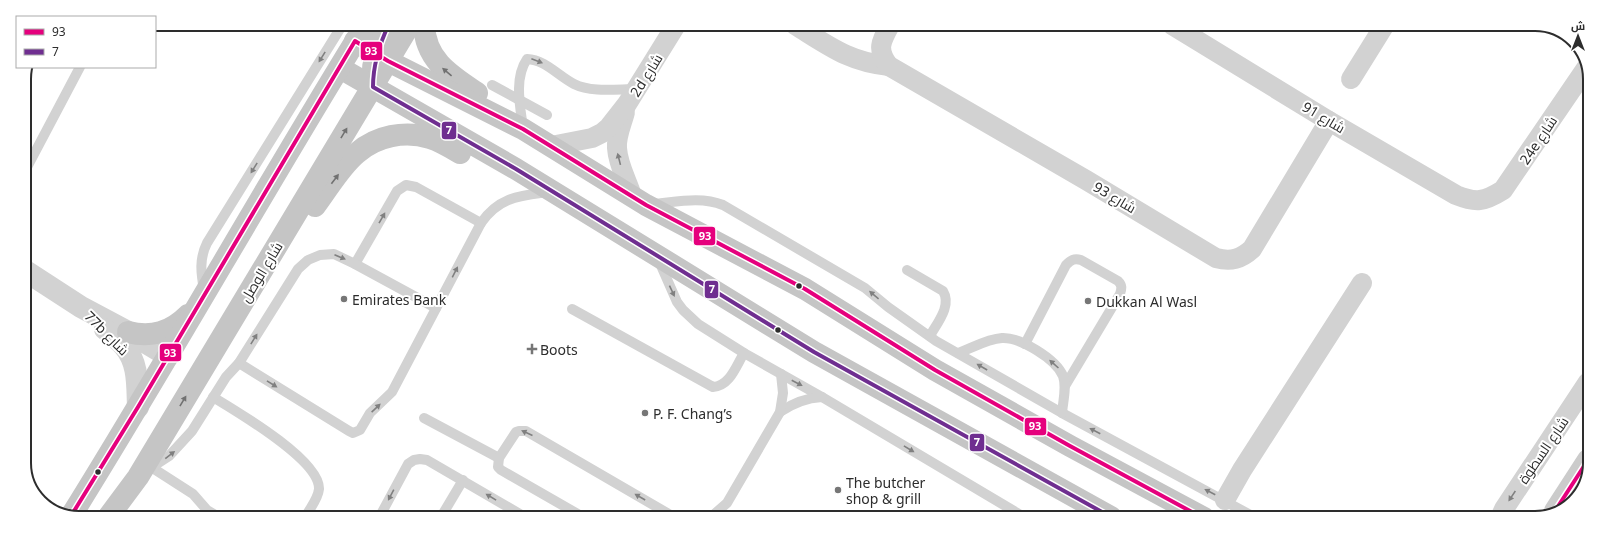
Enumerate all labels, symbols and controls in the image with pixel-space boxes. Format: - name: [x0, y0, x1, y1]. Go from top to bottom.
- legend: [16, 16, 156, 68]
- north arrow: [1558, 16, 1598, 56]
- text: ش: [1571, 18, 1585, 33]
- text: 93: [52, 23, 66, 40]
- line badge: 93: [360, 41, 383, 61]
- text: 7: [52, 43, 59, 60]
- text: 93: [365, 43, 377, 58]
- street label: 2d شارع: [625, 50, 667, 100]
- one-way arrow: [319, 52, 326, 63]
- one-way arrow: [532, 59, 544, 65]
- one-way arrow: [442, 68, 453, 77]
- street label: شارع 91: [1299, 97, 1349, 137]
- street label: 24e شارع: [1515, 112, 1561, 168]
- line badge: 7: [441, 121, 457, 140]
- text: 7: [446, 122, 452, 137]
- one-way arrow: [341, 127, 348, 139]
- one-way arrow: [616, 153, 622, 165]
- one-way arrow: [250, 162, 257, 174]
- one-way arrow: [331, 174, 339, 185]
- street label: شارع 93: [1090, 177, 1140, 217]
- one-way arrow: [378, 212, 385, 224]
- line badge: 93: [693, 226, 716, 246]
- text: 93: [699, 228, 711, 243]
- street label: شارع الوصل: [235, 238, 287, 306]
- one-way arrow: [334, 254, 345, 260]
- one-way arrow: [452, 266, 458, 277]
- line badge: 7: [704, 280, 719, 299]
- text: 7: [709, 281, 715, 296]
- unlabelled marker: [794, 281, 804, 291]
- one-way arrow: [669, 286, 675, 297]
- place label: Emirates Bank: [352, 290, 447, 309]
- one-way arrow: [869, 291, 879, 300]
- place label: Dukkan Al Wasl: [1096, 292, 1197, 311]
- marker: Emirates Bank: [339, 294, 349, 304]
- marker: Dukkan Al Wasl: [1083, 296, 1093, 306]
- street label: 77b شارع: [81, 307, 133, 359]
- unlabelled marker: [773, 325, 783, 335]
- one-way arrow: [251, 333, 258, 345]
- place label: Boots: [540, 340, 578, 359]
- line badge: 93: [159, 343, 182, 362]
- marker: Boots: [527, 344, 537, 354]
- text: 93: [164, 345, 176, 360]
- one-way arrow: [1048, 359, 1059, 368]
- one-way arrow: [976, 364, 988, 371]
- one-way arrow: [267, 380, 277, 388]
- one-way arrow: [791, 380, 803, 387]
- one-way arrow: [180, 395, 187, 407]
- one-way arrow: [371, 403, 381, 412]
- place label: P. F. Chang’s: [653, 404, 733, 423]
- marker: P. F. Chang’s: [640, 408, 650, 418]
- street label: شارع السطوة: [1514, 413, 1572, 487]
- line badge: 93: [1024, 417, 1047, 436]
- text: 93: [1029, 418, 1041, 433]
- one-way arrow: [1090, 428, 1101, 434]
- one-way arrow: [521, 430, 533, 436]
- line badge: 7: [969, 433, 985, 452]
- text: 7: [974, 434, 980, 449]
- one-way arrow: [904, 445, 914, 453]
- one-way arrow: [164, 450, 175, 459]
- unlabelled marker: [93, 467, 103, 477]
- place label: The butcher shop & grill: [846, 473, 926, 508]
- marker: The butcher shop & grill: [833, 485, 843, 495]
- one-way arrow: [388, 489, 395, 501]
- one-way arrow: [1204, 489, 1216, 495]
- one-way arrow: [1509, 490, 1516, 502]
- one-way arrow: [486, 493, 497, 500]
- one-way arrow: [634, 494, 646, 501]

